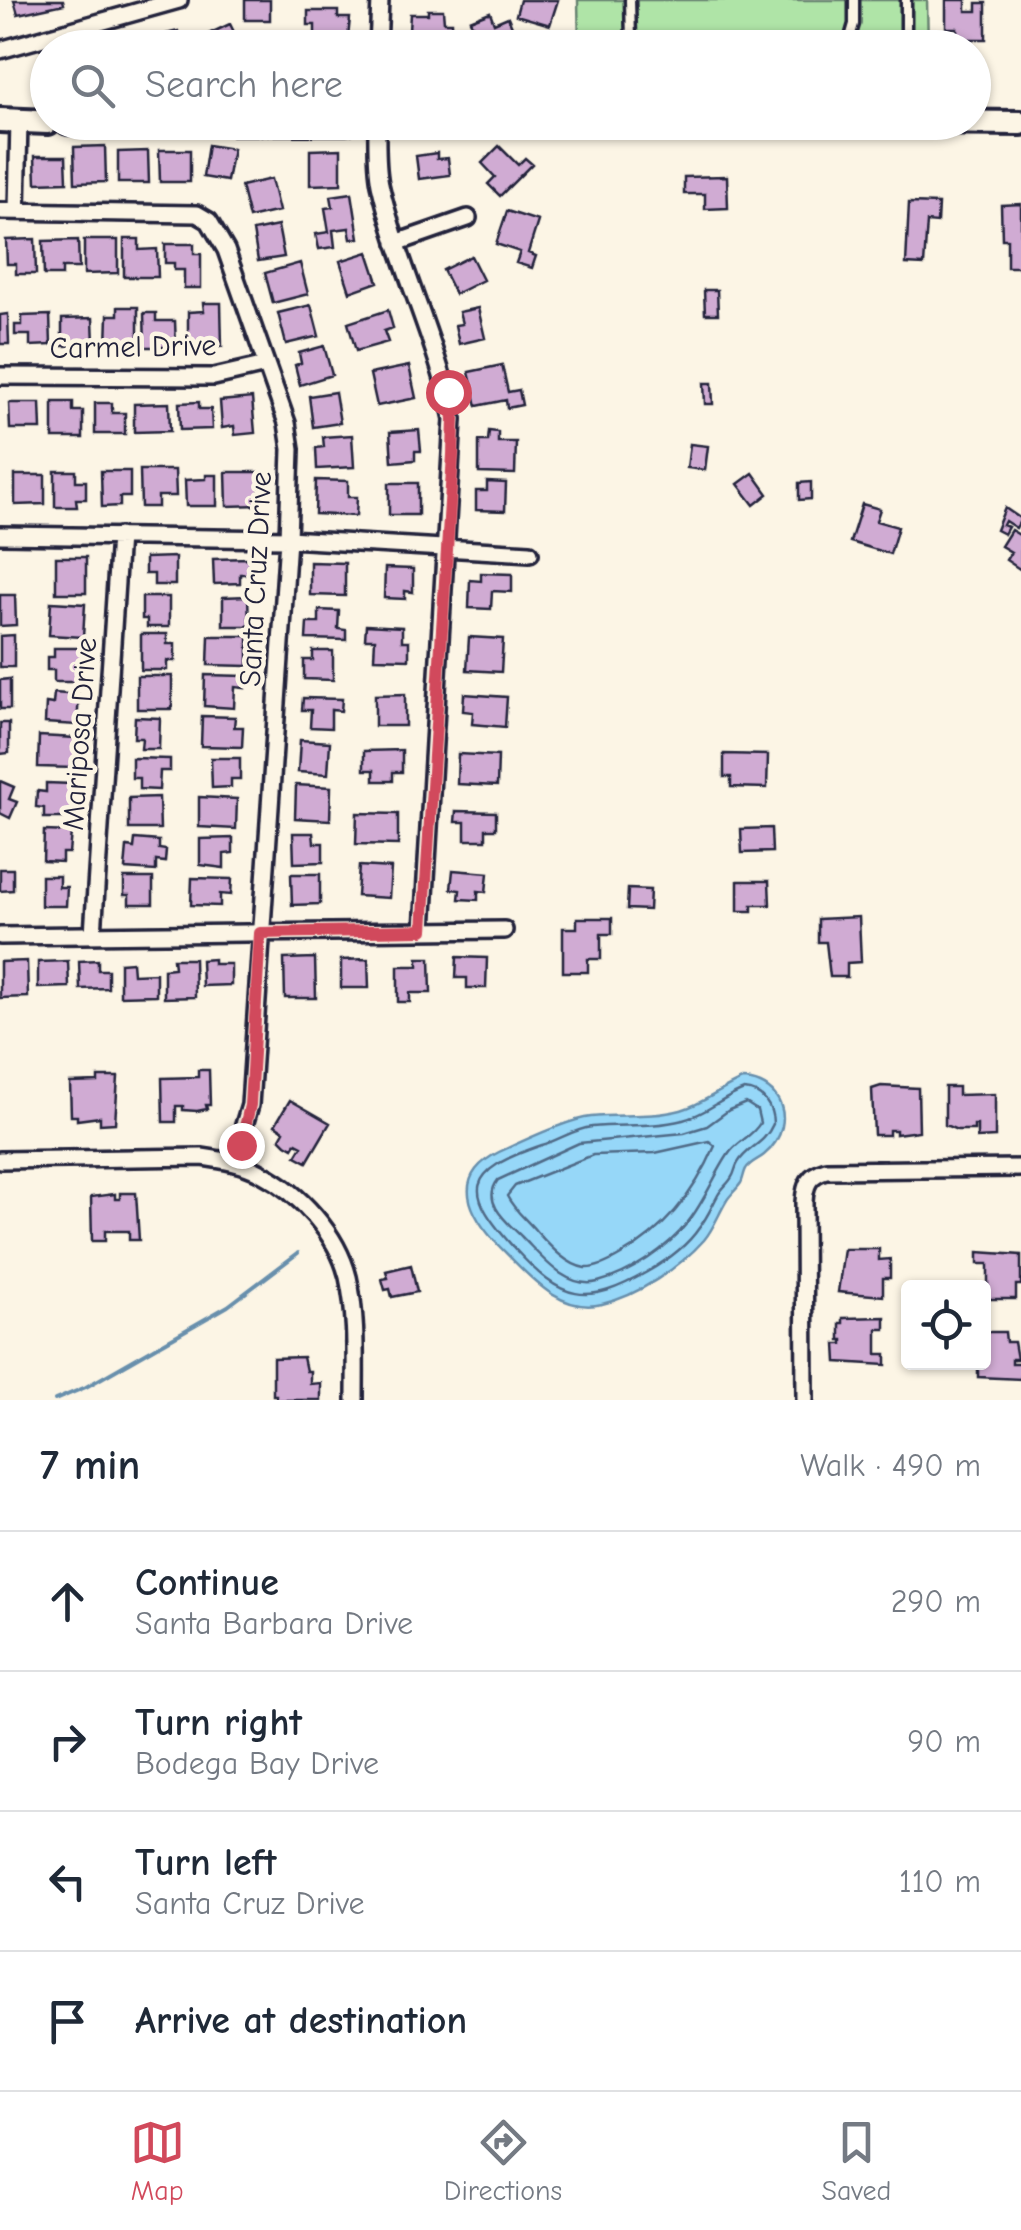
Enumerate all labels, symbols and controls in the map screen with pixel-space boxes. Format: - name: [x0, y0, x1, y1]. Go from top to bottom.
- search box: [30, 30, 991, 140]
- icon: search: [65, 58, 120, 113]
- text: Search here: [145, 63, 343, 107]
- street label: Carmel Drive: [49, 328, 217, 366]
- route start: [426, 370, 472, 416]
- street label: Santa Cruz Drive: [233, 471, 279, 687]
- street label: Mariposa Drive: [56, 636, 104, 832]
- route end: [219, 1123, 265, 1169]
- map controls: [901, 1280, 991, 1370]
- button: locate: [901, 1280, 991, 1370]
- text: 7 min: [40, 1441, 140, 1490]
- text: Walk · 490 m: [800, 1447, 981, 1484]
- text: Continue: [135, 1561, 279, 1605]
- icon: ahead: [40, 1574, 95, 1629]
- text: 290 m: [891, 1583, 981, 1620]
- text: Santa Barbara Drive: [135, 1605, 413, 1642]
- text: Turn right: [135, 1701, 302, 1745]
- icon: right: [40, 1714, 95, 1769]
- text: 90 m: [907, 1723, 981, 1760]
- text: Bodega Bay Drive: [135, 1745, 379, 1782]
- text: Turn left: [135, 1841, 276, 1885]
- icon: left: [40, 1854, 95, 1909]
- text: 110 m: [899, 1863, 981, 1900]
- text: Santa Cruz Drive: [135, 1885, 364, 1922]
- icon: arrive: [40, 1994, 95, 2049]
- text: Arrive at destination: [135, 1999, 467, 2043]
- tab: Map: [130, 2115, 185, 2207]
- tab: Directions: [444, 2115, 562, 2207]
- tab: Saved: [821, 2115, 891, 2207]

